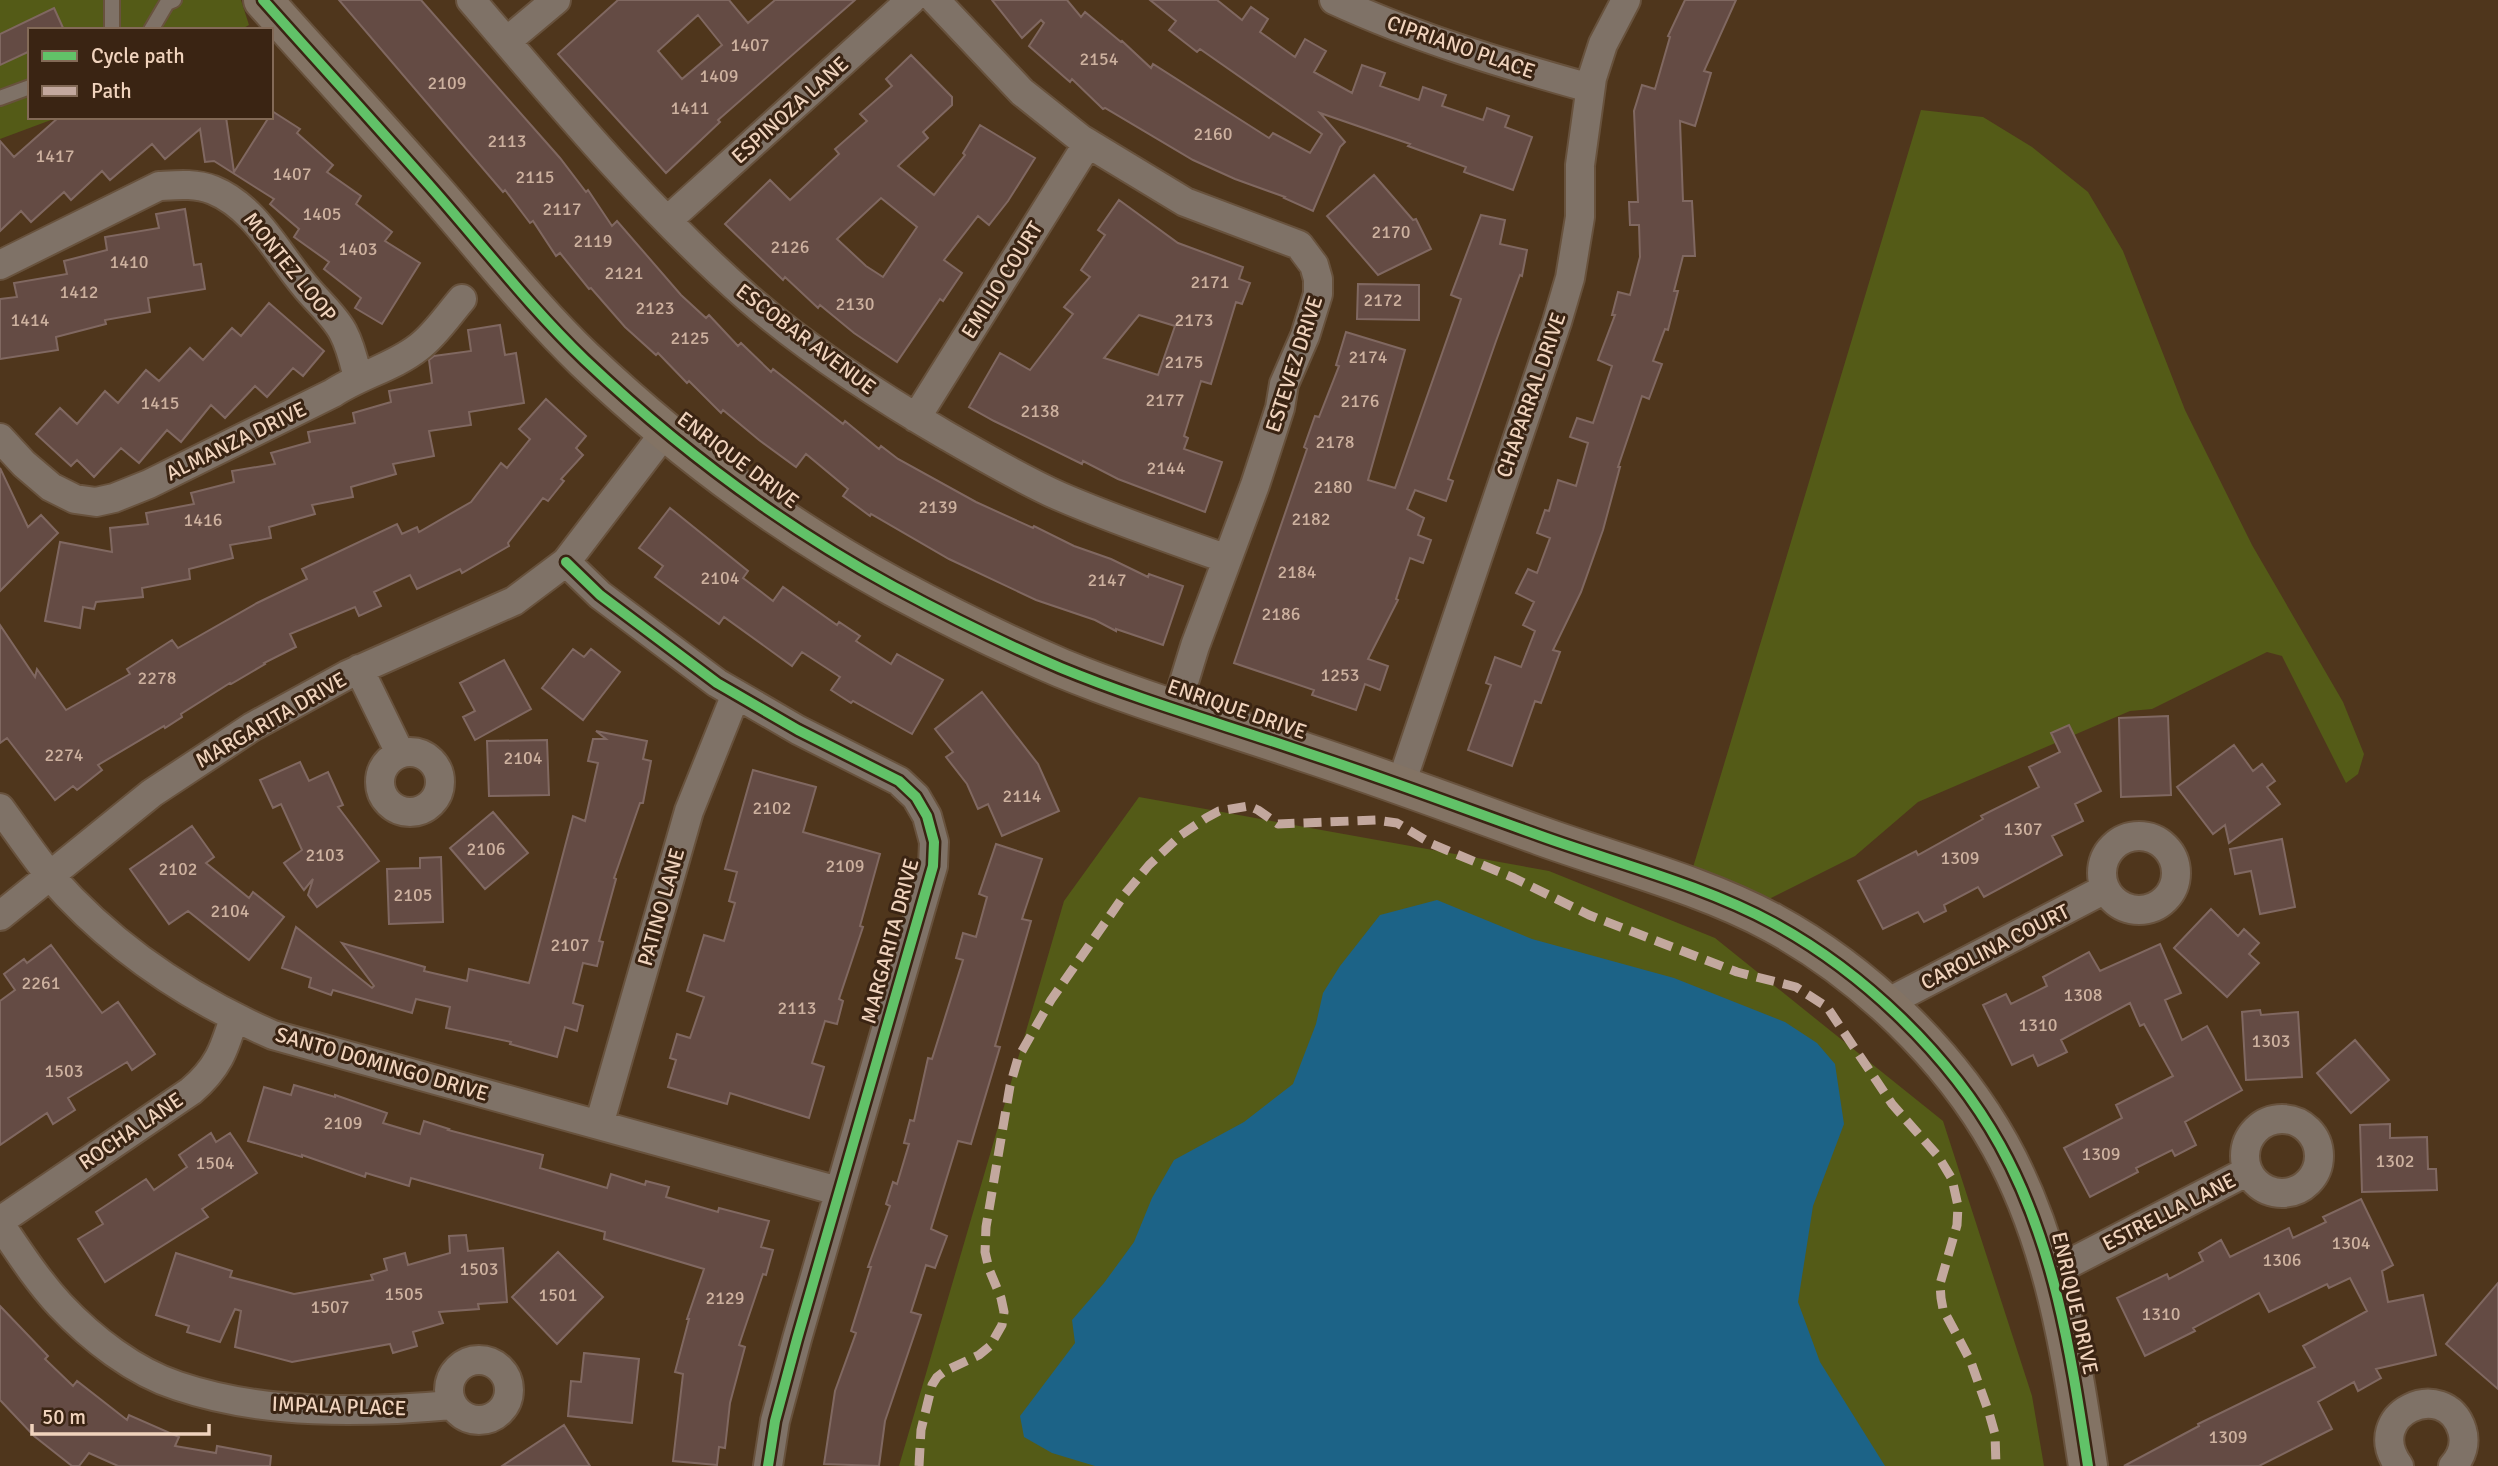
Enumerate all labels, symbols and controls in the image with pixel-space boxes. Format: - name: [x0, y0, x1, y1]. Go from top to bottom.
- street label: CIPRIANO PLACE: [1384, 9, 1538, 85]
- legend: [28, 28, 273, 119]
- house number: 1407: [731, 34, 769, 56]
- text: Cycle path: [91, 43, 185, 69]
- house number: 2154: [1080, 48, 1119, 70]
- street label: ESPINOZA LANE: [726, 51, 854, 169]
- house number: 1409: [700, 65, 738, 87]
- house number: 2109: [428, 72, 466, 94]
- text: Path: [91, 78, 132, 104]
- house number: 1411: [671, 97, 709, 119]
- house number: 2160: [1194, 123, 1232, 145]
- house number: 2113: [488, 130, 526, 152]
- house number: 1417: [36, 145, 74, 167]
- house number: 1407: [273, 163, 311, 185]
- house number: 2115: [516, 166, 554, 188]
- house number: 2117: [543, 198, 581, 220]
- house number: 1405: [303, 203, 341, 225]
- street label: MONTEZ LOOP: [238, 207, 342, 327]
- street label: EMILIO COURT: [956, 216, 1049, 343]
- house number: 2170: [1372, 221, 1410, 243]
- house number: 2119: [574, 230, 612, 252]
- house number: 2126: [771, 236, 809, 258]
- house number: 1403: [339, 238, 377, 260]
- house number: 1410: [110, 251, 148, 273]
- house number: 2121: [605, 262, 643, 284]
- house number: 2171: [1191, 271, 1229, 293]
- street label: ESCOBAR AVENUE: [731, 278, 881, 400]
- house number: 1412: [60, 281, 98, 303]
- house number: 2172: [1364, 289, 1402, 311]
- street label: ESTEVEZ DRIVE: [1260, 292, 1328, 436]
- house number: 2130: [836, 293, 874, 315]
- house number: 2123: [636, 297, 674, 319]
- house number: 1414: [11, 309, 50, 331]
- house number: 2173: [1175, 309, 1213, 331]
- street label: CHAPARRAL DRIVE: [1491, 309, 1571, 481]
- house number: 2125: [671, 327, 709, 349]
- house number: 2174: [1349, 346, 1388, 368]
- house number: 2175: [1165, 351, 1203, 373]
- house number: 2177: [1146, 389, 1184, 411]
- house number: 2176: [1341, 390, 1379, 412]
- house number: 1415: [141, 392, 179, 414]
- street label: ALMANZA DRIVE: [161, 396, 311, 486]
- house number: 2138: [1021, 400, 1059, 422]
- street label: ENRIQUE DRIVE: [672, 406, 804, 514]
- house number: 2178: [1316, 431, 1354, 453]
- house number: 2144: [1147, 457, 1186, 479]
- house number: 2180: [1314, 476, 1352, 498]
- house number: 2139: [919, 496, 957, 518]
- house number: 2182: [1292, 508, 1330, 530]
- house number: 1416: [184, 509, 222, 531]
- house number: 2184: [1278, 561, 1317, 583]
- house number: 2104: [701, 567, 740, 589]
- house number: 2147: [1088, 569, 1126, 591]
- house number: 2186: [1262, 603, 1300, 625]
- house number: 1253: [1321, 664, 1359, 686]
- street label: MARGARITA DRIVE: [191, 666, 351, 774]
- house number: 2278: [138, 667, 176, 689]
- street label: ENRIQUE DRIVE: [1164, 673, 1310, 745]
- house number: 2274: [45, 744, 84, 766]
- house number: 2104: [504, 747, 543, 769]
- house number: 2114: [1003, 785, 1042, 807]
- house number: 2102: [753, 797, 791, 819]
- house number: 1307: [2004, 818, 2042, 840]
- house number: 2106: [467, 838, 505, 860]
- house number: 2103: [306, 844, 344, 866]
- street label: PATINO LANE: [632, 845, 690, 969]
- house number: 1309: [1941, 847, 1979, 869]
- house number: 2109: [826, 855, 864, 877]
- street label: MARGARITA DRIVE: [855, 856, 925, 1026]
- house number: 2102: [159, 858, 197, 880]
- house number: 2105: [394, 884, 432, 906]
- street label: CAROLINA COURT: [1916, 898, 2074, 996]
- house number: 2104: [211, 900, 250, 922]
- house number: 2107: [551, 934, 589, 956]
- house number: 2261: [22, 972, 60, 994]
- house number: 1308: [2064, 984, 2102, 1006]
- house number: 2113: [778, 997, 816, 1019]
- house number: 1310: [2019, 1014, 2057, 1036]
- street label: SANTO DOMINGO DRIVE: [273, 1021, 491, 1107]
- house number: 1303: [2252, 1030, 2290, 1052]
- house number: 1503: [45, 1060, 83, 1082]
- street label: ROCHA LANE: [74, 1087, 188, 1175]
- house number: 2109: [324, 1112, 362, 1134]
- house number: 1309: [2082, 1143, 2120, 1165]
- house number: 1302: [2376, 1150, 2414, 1172]
- house number: 1504: [196, 1152, 235, 1174]
- street label: ESTRELLA LANE: [2098, 1167, 2240, 1257]
- street label: ENRIQUE DRIVE: [2046, 1229, 2104, 1377]
- house number: 1304: [2332, 1232, 2371, 1254]
- house number: 1306: [2263, 1249, 2301, 1271]
- house number: 1503: [460, 1258, 498, 1280]
- house number: 1505: [385, 1283, 423, 1305]
- house number: 1501: [539, 1284, 577, 1306]
- house number: 2129: [706, 1287, 744, 1309]
- house number: 1507: [311, 1296, 349, 1318]
- house number: 1310: [2142, 1303, 2180, 1325]
- street label: IMPALA PLACE: [271, 1391, 407, 1421]
- scale bar: [32, 1392, 208, 1436]
- text: 50 m: [42, 1404, 86, 1430]
- house number: 1309: [2209, 1426, 2247, 1448]

